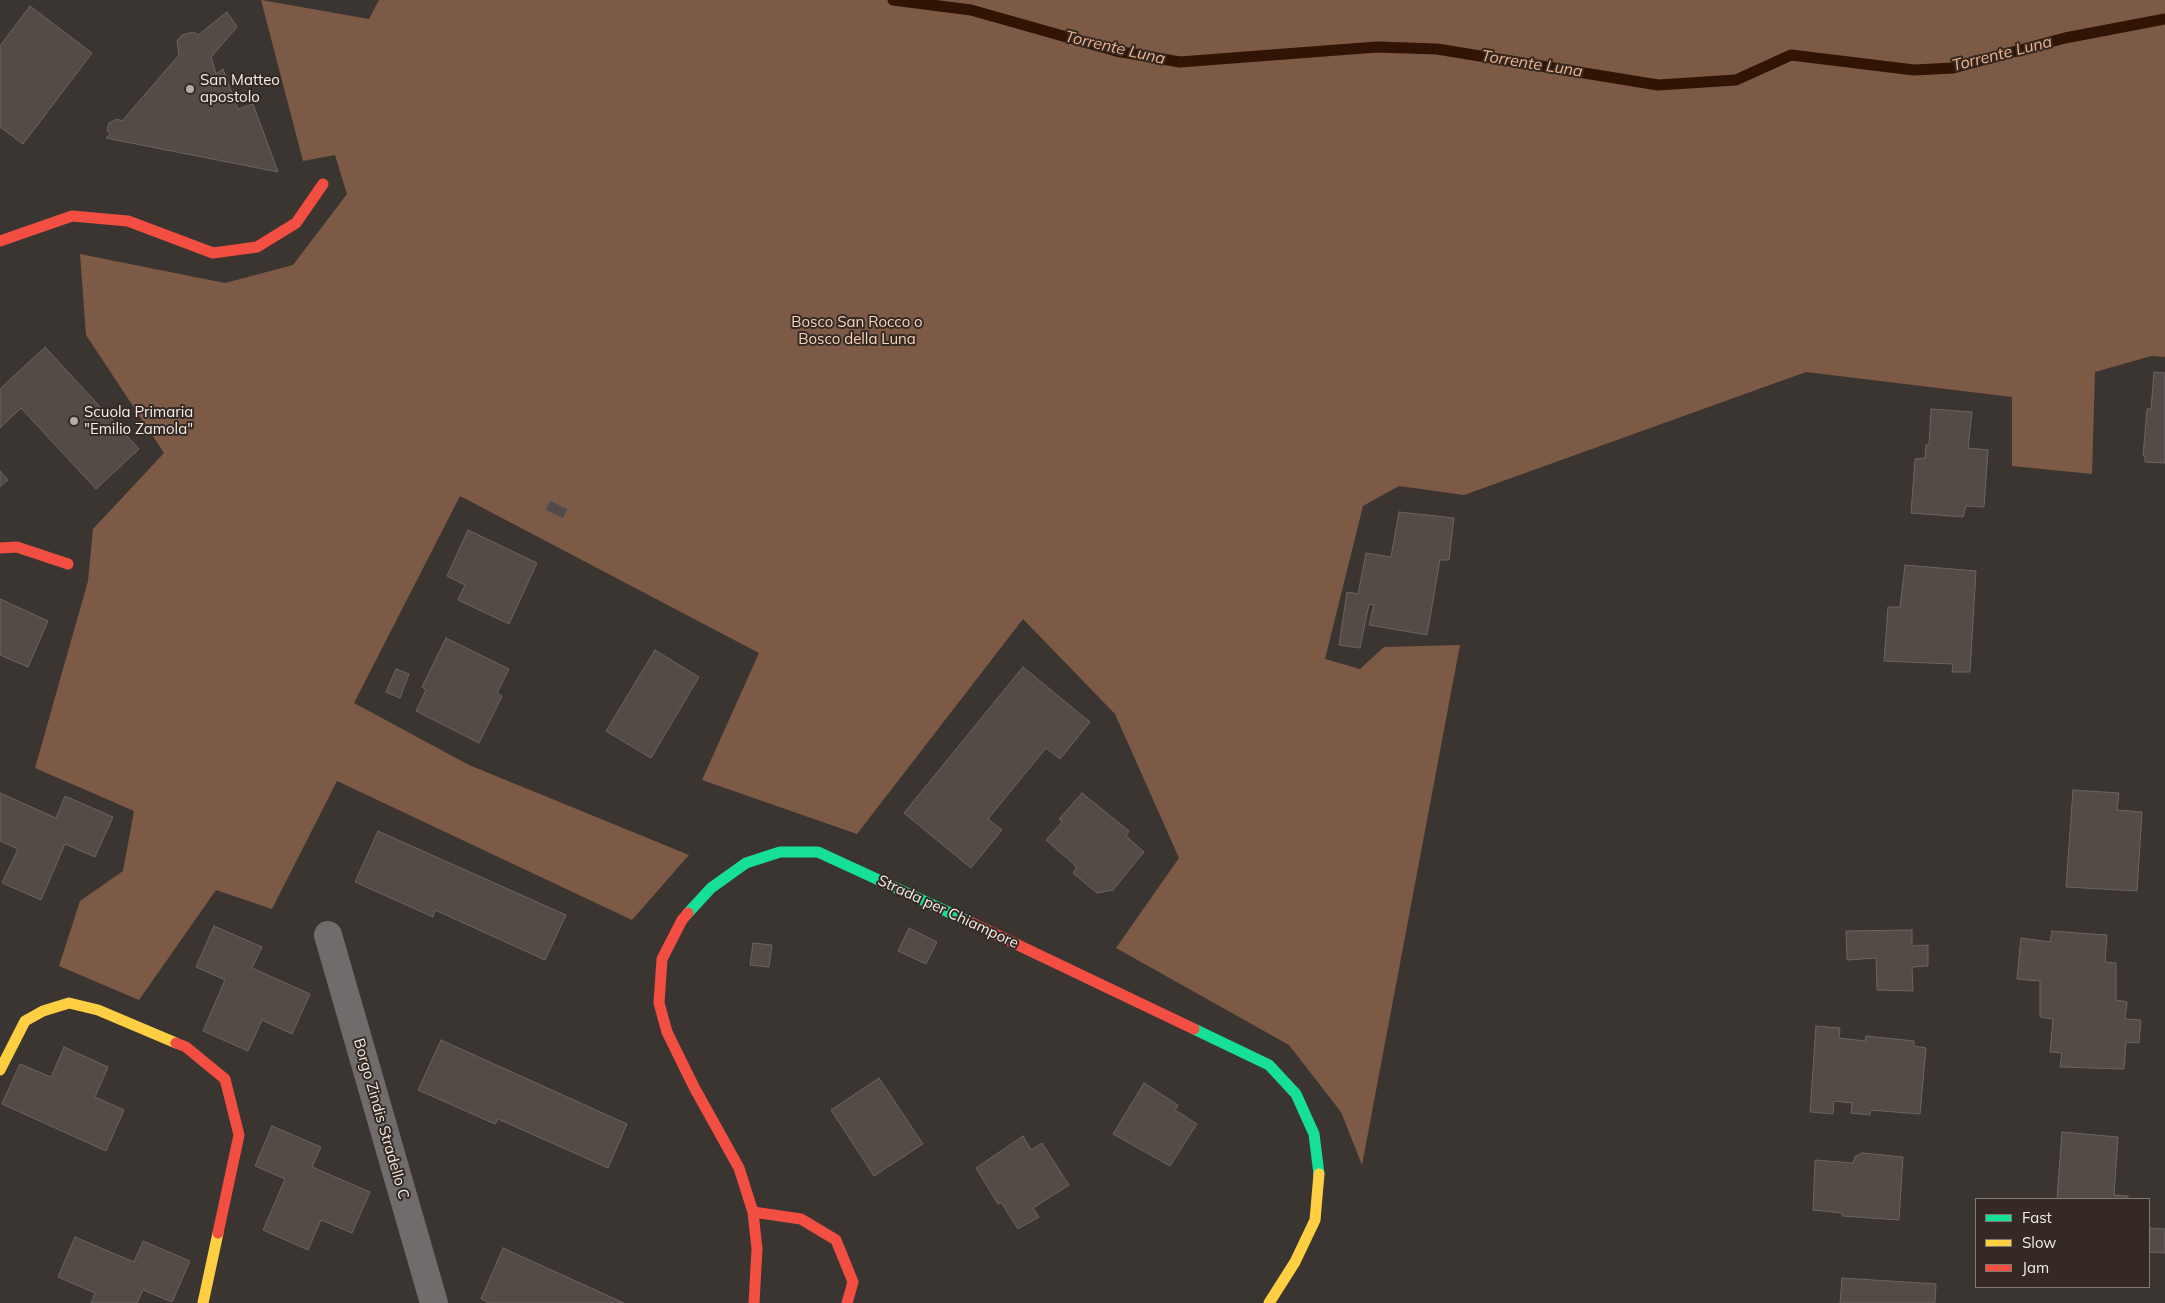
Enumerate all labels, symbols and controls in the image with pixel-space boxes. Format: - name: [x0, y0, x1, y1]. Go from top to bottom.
- water label: Torrente Luna: [1063, 27, 1167, 69]
- water label: Torrente Luna: [1950, 32, 2054, 76]
- water label: Torrente Luna: [1480, 47, 1584, 81]
- place label: San Matteo apostolo: [200, 71, 280, 106]
- marker: San Matteo apostolo: [184, 83, 196, 95]
- park label: Bosco San Rocco o Bosco della Luna: [791, 313, 923, 348]
- place label: Scuola Primaria "Emilio Zamola": [84, 403, 193, 438]
- marker: Scuola Primaria "Emilio Zamola": [68, 415, 80, 427]
- street label: Strada per Chiampore: [875, 871, 1021, 953]
- street label: Borgo Zindis Stradello C: [349, 1036, 413, 1202]
- legend: [1975, 1198, 2150, 1288]
- text: Fast: [2022, 1208, 2052, 1227]
- text: Slow: [2022, 1233, 2056, 1252]
- text: Jam: [2022, 1258, 2049, 1277]

